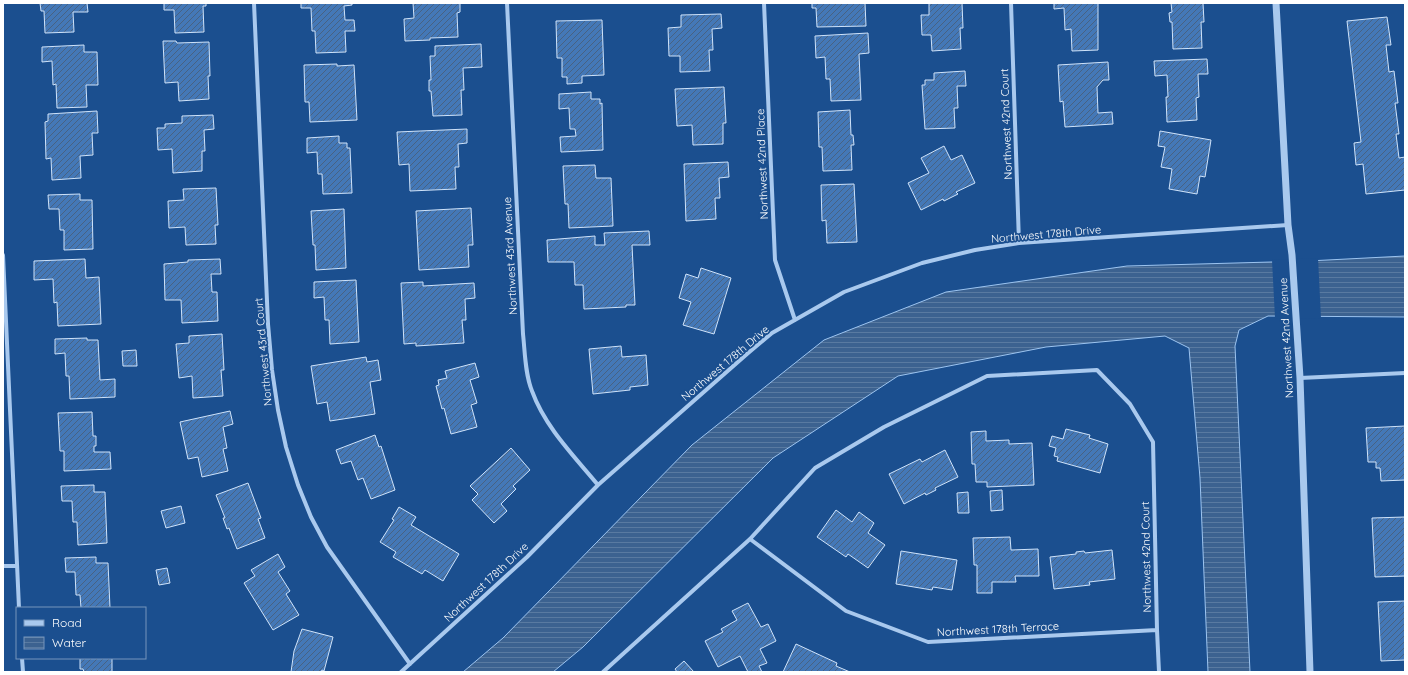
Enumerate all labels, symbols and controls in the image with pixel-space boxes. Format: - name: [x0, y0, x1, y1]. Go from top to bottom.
- street label: Northwest 42nd Court: [997, 68, 1015, 180]
- street label: Northwest 42nd Place: [753, 108, 771, 220]
- street label: Northwest 43rd Avenue: [500, 197, 520, 315]
- street label: Northwest 178th Drive: [990, 222, 1102, 246]
- street label: Northwest 42nd Avenue: [1276, 277, 1296, 399]
- street label: Northwest 43rd Court: [251, 297, 275, 407]
- street label: Northwest 178th Drive: [678, 322, 772, 404]
- street label: Northwest 42nd Court: [1138, 501, 1154, 613]
- street label: Northwest 178th Drive: [441, 539, 531, 625]
- legend: [16, 607, 146, 659]
- text: Road: [52, 615, 82, 630]
- street label: Northwest 178th Terrace: [937, 619, 1059, 639]
- text: Water: [52, 635, 87, 650]

